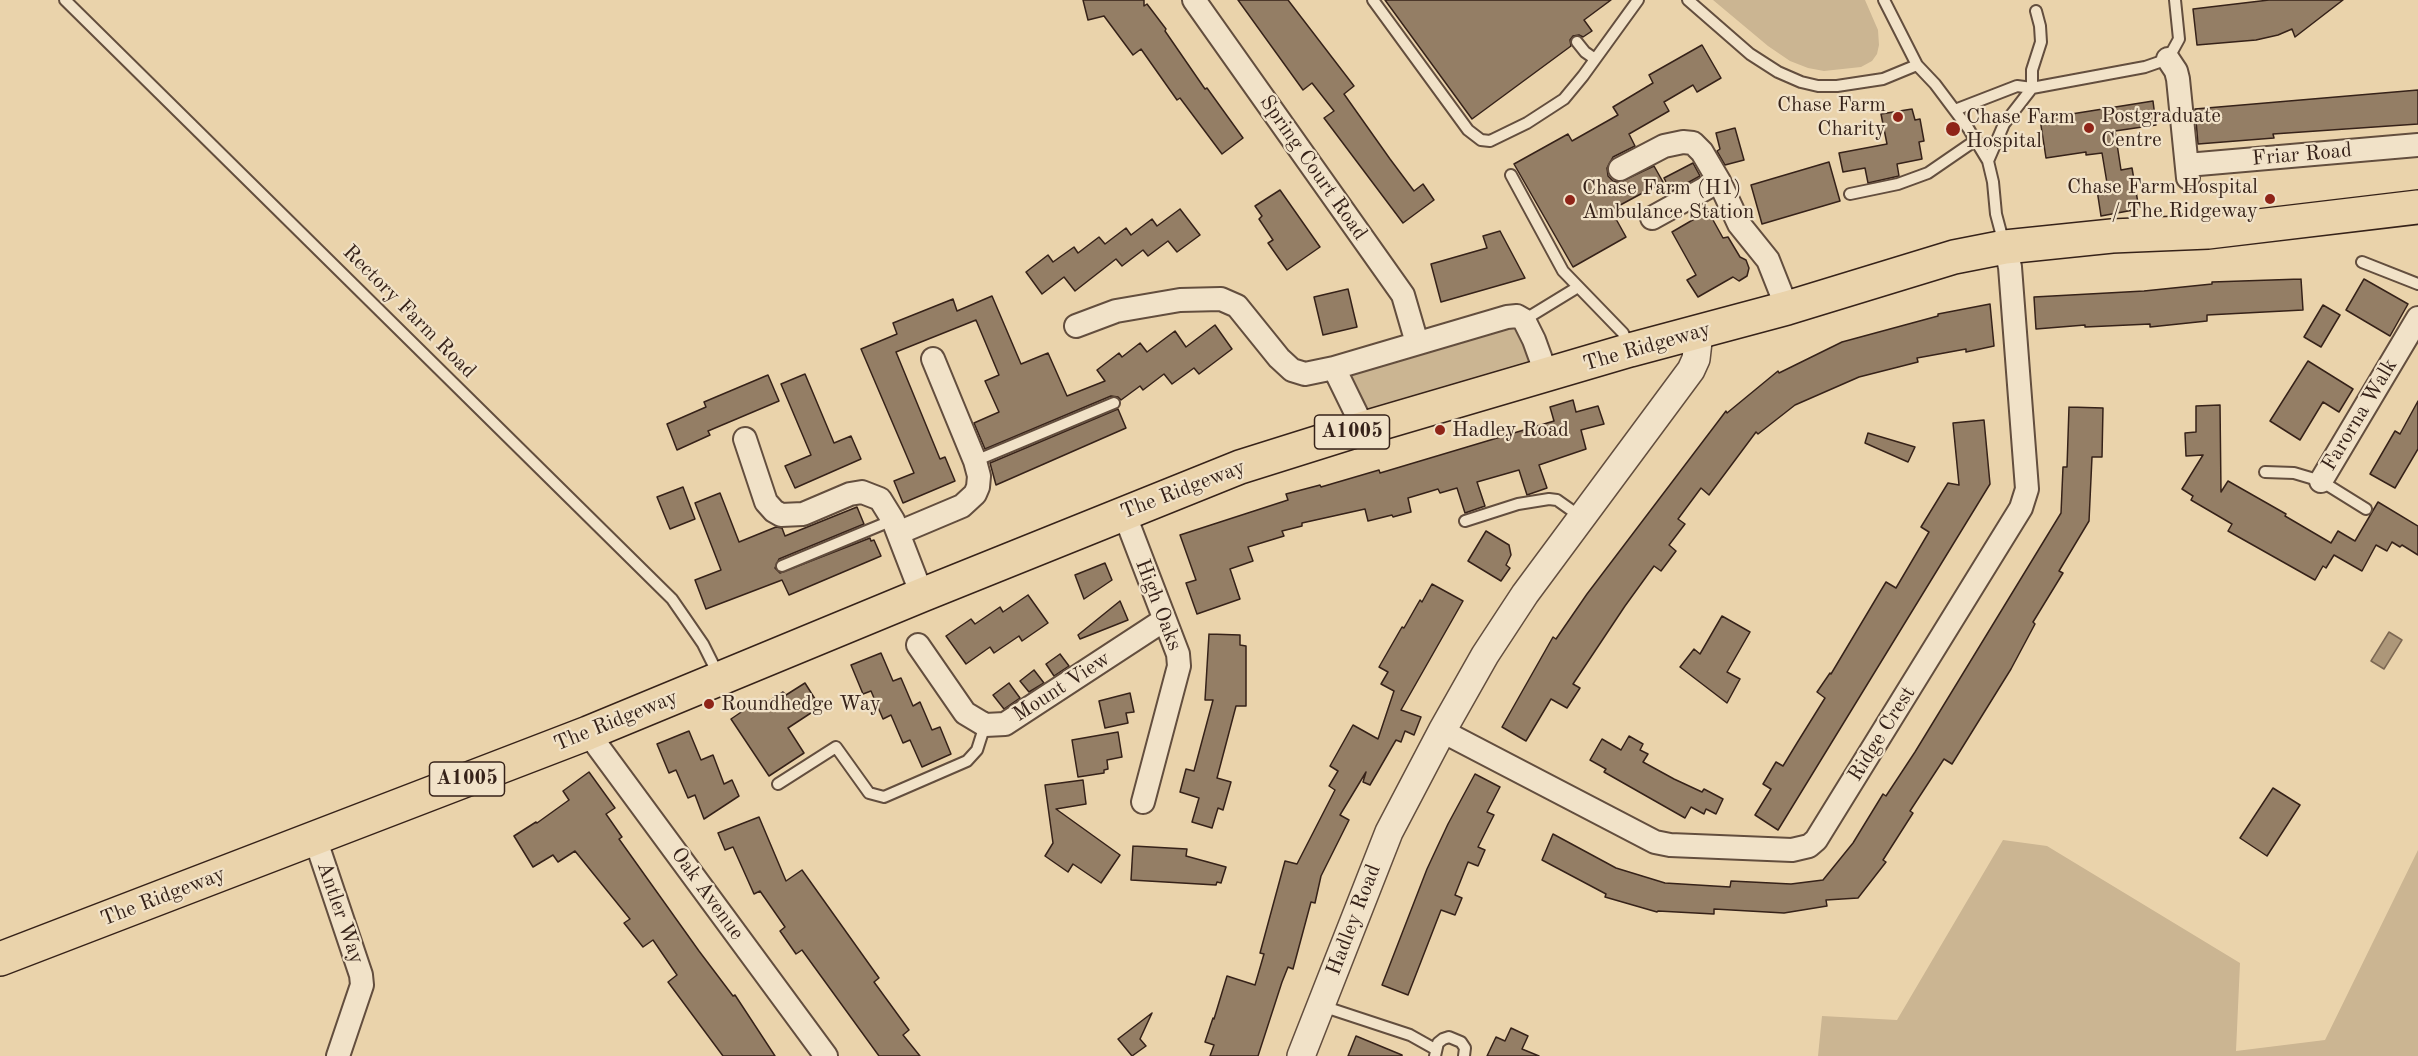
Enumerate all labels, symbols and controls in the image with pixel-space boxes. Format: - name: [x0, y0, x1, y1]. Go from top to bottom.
- street label: Spring Court Road: [1254, 91, 1372, 245]
- place label: Chase Farm Charity: [1777, 92, 1886, 142]
- place label: Postgraduate Centre: [2101, 103, 2221, 153]
- place label: Chase Farm Hospital: [1966, 104, 2075, 154]
- marker: Chase Farm Charity: [1891, 110, 1905, 124]
- marker: Chase Farm Hospital: [1944, 120, 1962, 138]
- marker: Postgraduate Centre: [2082, 121, 2096, 135]
- street label: Friar Road: [2251, 138, 2353, 172]
- place label: Chase Farm Hospital / The Ridgeway: [2067, 174, 2258, 224]
- place label: Chase Farm (H1) Ambulance Station: [1582, 175, 1754, 225]
- marker: Chase Farm Hospital / The Ridgeway: [2263, 192, 2277, 206]
- marker: Chase Farm (H1) Ambulance Station: [1563, 193, 1577, 207]
- street label: Rectory Farm Road: [337, 240, 481, 384]
- street label: The Ridgeway: [1580, 317, 1714, 377]
- street label: Farorna Walk: [2317, 354, 2403, 476]
- road number: A1005: [1314, 415, 1390, 449]
- place label: Hadley Road: [1452, 417, 1569, 443]
- marker: Hadley Road: [1433, 423, 1447, 437]
- street label: The Ridgeway: [1117, 455, 1249, 525]
- street label: High Oaks: [1129, 556, 1187, 654]
- street label: Mount View: [1009, 646, 1115, 728]
- street label: Ridge Crest: [1843, 682, 1921, 786]
- street label: The Ridgeway: [550, 685, 682, 757]
- place label: Roundhedge Way: [721, 691, 881, 717]
- marker: Roundhedge Way: [702, 697, 716, 711]
- road number: A1005: [430, 762, 504, 796]
- street label: Oak Avenue: [665, 843, 749, 945]
- street label: Antler Way: [311, 859, 369, 967]
- street label: Hadley Road: [1321, 861, 1387, 979]
- street label: The Ridgeway: [97, 862, 229, 932]

